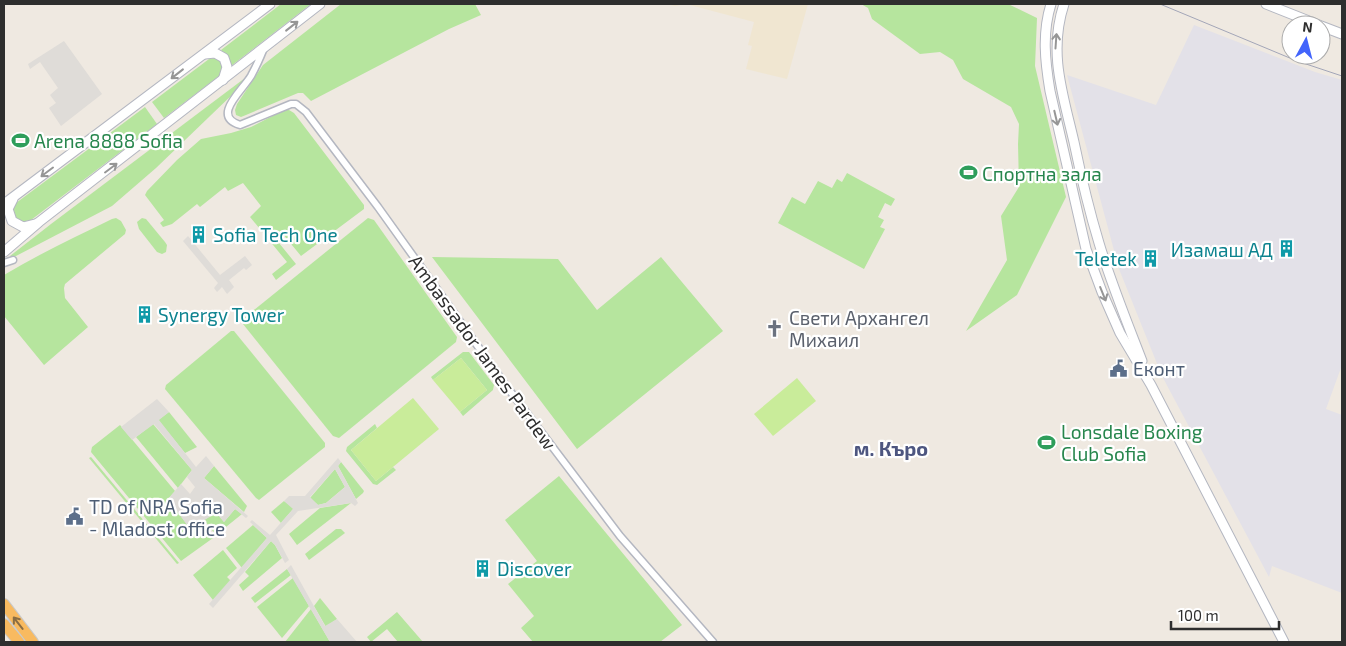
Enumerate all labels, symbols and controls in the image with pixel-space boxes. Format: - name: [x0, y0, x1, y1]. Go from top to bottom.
- north arrow: [1281, 15, 1331, 65]
- text: N: [1302, 18, 1314, 36]
- one-way arrow: [285, 20, 298, 31]
- one-way arrow: [1052, 34, 1061, 50]
- one-way arrow: [170, 69, 184, 79]
- one-way arrow: [1052, 110, 1061, 126]
- place label: Arena 8888 Sofia: [34, 129, 183, 152]
- sports icon: Arena 8888 Sofia: [10, 130, 30, 150]
- one-way arrow: [104, 162, 117, 173]
- place label: Спортна зала: [982, 162, 1102, 185]
- sports icon: Спортна зала: [958, 163, 978, 183]
- one-way arrow: [41, 166, 54, 177]
- place label: Sofia Tech One: [213, 223, 338, 246]
- building icon: Sofia Tech One: [189, 224, 209, 244]
- place label: Изамаш АД: [1171, 238, 1273, 261]
- building icon: Изамаш АД: [1277, 239, 1297, 259]
- place label: Teletek: [1075, 247, 1137, 270]
- building icon: Teletek: [1141, 248, 1161, 268]
- street label: Ambassador James Pardew: [404, 250, 562, 454]
- one-way arrow: [1100, 287, 1109, 302]
- place label: Synergy Tower: [158, 303, 285, 326]
- building icon: Synergy Tower: [134, 304, 154, 324]
- place label: Свети Архангел Михаил: [789, 306, 929, 351]
- church icon: Свети Архангел Михаил: [765, 318, 785, 338]
- place label: Еконт: [1133, 357, 1185, 380]
- public building icon: Еконт: [1109, 358, 1129, 378]
- place label: Lonsdale Boxing Club Sofia: [1061, 420, 1203, 465]
- sports icon: Lonsdale Boxing Club Sofia: [1037, 432, 1057, 452]
- district label: м. Къро: [854, 436, 928, 460]
- place label: TD of NRA Sofia - Mladost office: [89, 495, 225, 540]
- public building icon: TD of NRA Sofia - Mladost office: [65, 507, 85, 527]
- place label: Discover: [497, 557, 572, 580]
- building icon: Discover: [473, 558, 493, 578]
- scale bar: [1171, 598, 1278, 630]
- text: 100 m: [1178, 606, 1219, 624]
- one-way arrow: [13, 617, 24, 630]

